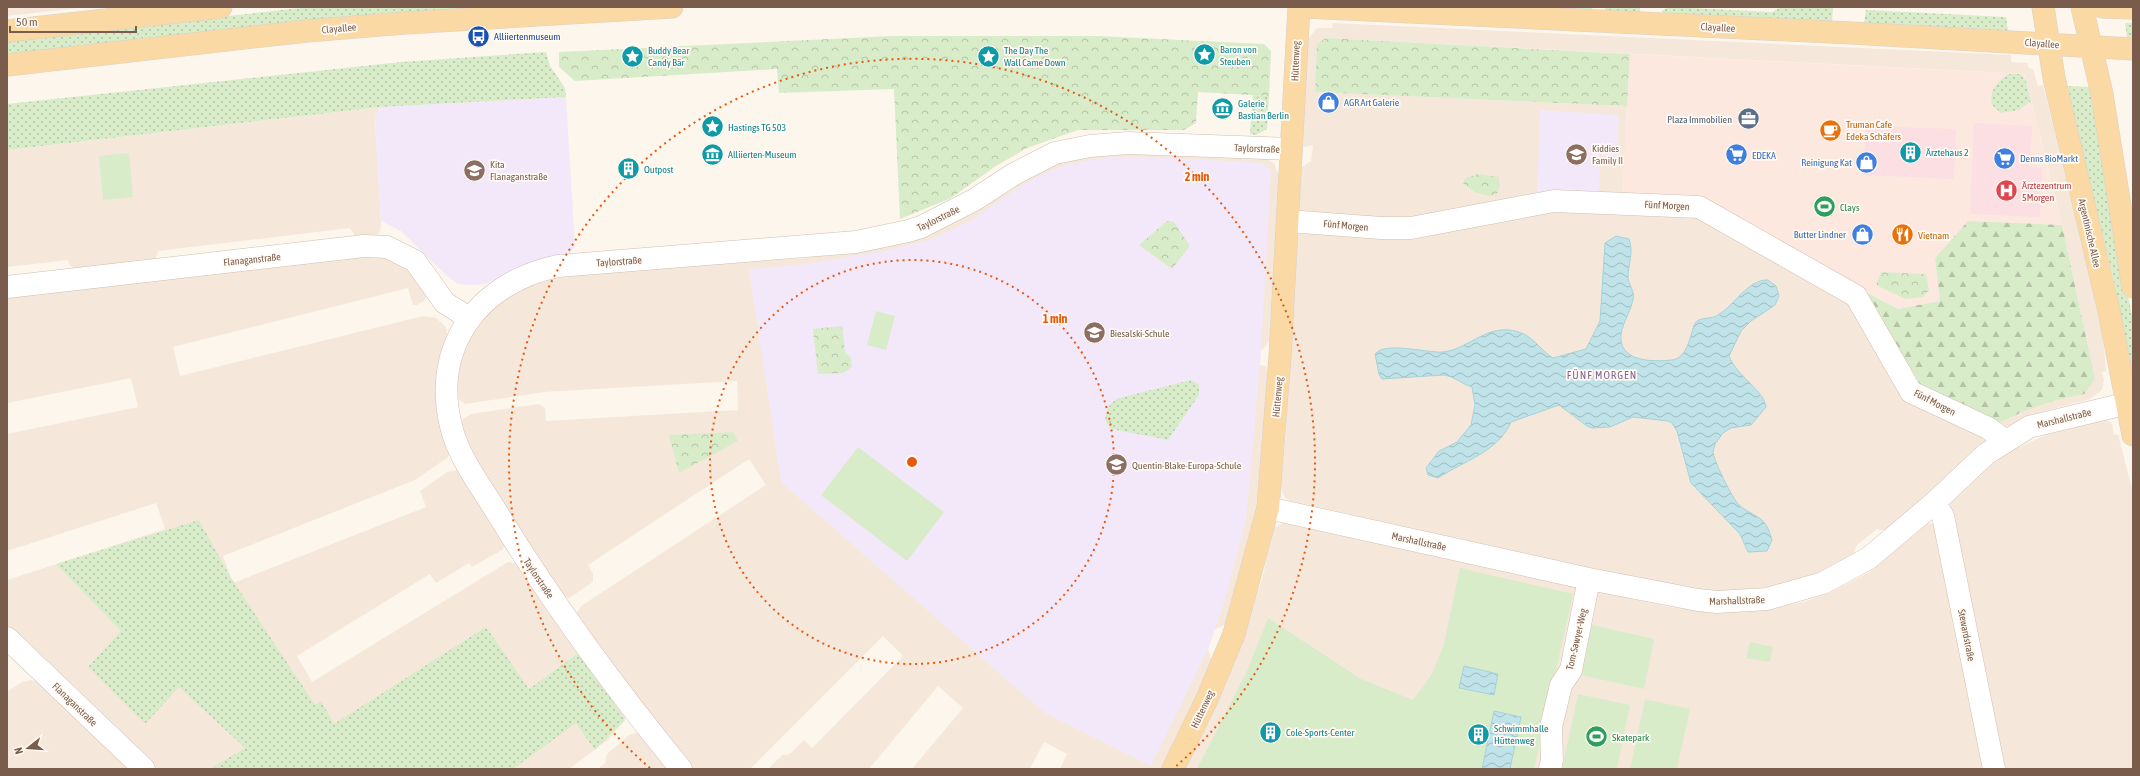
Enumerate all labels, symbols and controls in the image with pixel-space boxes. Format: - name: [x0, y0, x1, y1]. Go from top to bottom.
- scale bar: [10, 8, 136, 34]
- text: 50 m: [16, 15, 38, 29]
- street label: Clayallee: [321, 21, 357, 35]
- street label: Clayallee: [1700, 21, 1736, 34]
- bus stop icon: Alliiertenmuseum: [466, 23, 492, 49]
- place label: Alliiertenmuseum: [494, 31, 561, 42]
- street label: Clayallee: [2024, 37, 2060, 50]
- street label: Hüttenweg: [1289, 40, 1302, 81]
- place icon: Baron von Steuben: [1191, 42, 1217, 68]
- place icon: Buddy Bear Candy Bär: [620, 43, 646, 69]
- place icon: The Day The Wall Came Down: [976, 43, 1002, 69]
- place label: Baron von Steuben: [1220, 44, 1257, 67]
- place label: Buddy Bear Candy Bär: [648, 45, 690, 68]
- place label: The Day The Wall Came Down: [1004, 45, 1066, 68]
- shop icon: AGR Art Galerie: [1315, 89, 1341, 115]
- museum icon: Galerie Bastian Berlin: [1210, 96, 1236, 122]
- place label: AGR Art Galerie: [1344, 97, 1400, 108]
- place label: Galerie Bastian Berlin: [1238, 98, 1289, 121]
- office icon: Plaza Immobilien: [1735, 106, 1761, 132]
- place icon: Hastings TG 503: [699, 114, 725, 140]
- place label: Plaza Immobilien: [1667, 114, 1732, 125]
- cafe icon: Truman Cafe Edeka Schäfers: [1817, 117, 1843, 143]
- place label: Truman Cafe Edeka Schäfers: [1846, 119, 1902, 142]
- place label: Hastings TG 503: [728, 122, 786, 133]
- building icon: Ärztehaus 2: [1897, 139, 1923, 165]
- museum icon: Alliierten-Museum: [699, 141, 725, 167]
- school or university icon: Kiddies Family II: [1564, 141, 1590, 167]
- street label: Taylorstraße: [1234, 142, 1280, 155]
- supermarket icon: EDEKA: [1723, 142, 1749, 168]
- place label: Kiddies Family II: [1592, 143, 1623, 166]
- supermarket icon: Denns BioMarkt: [1991, 145, 2017, 171]
- place label: Ärztehaus 2: [1926, 147, 1969, 158]
- place label: Alliierten-Museum: [728, 149, 797, 160]
- shop icon: Reinigung Kat: [1854, 149, 1880, 175]
- place label: EDEKA: [1752, 150, 1776, 161]
- place label: Denns BioMarkt: [2020, 153, 2078, 164]
- building icon: Outpost: [615, 156, 641, 182]
- school or university icon: Kita Flanaganstraße: [461, 157, 487, 183]
- place label: Reinigung Kat: [1801, 157, 1852, 168]
- place label: Kita Flanaganstraße: [490, 159, 548, 182]
- place label: Outpost: [644, 164, 674, 175]
- text: 2 min: [1185, 170, 1209, 184]
- hospital icon: Ärztezentrum 5Morgen: [1993, 178, 2019, 204]
- place label: Ärztezentrum 5Morgen: [2022, 180, 2072, 203]
- sports icon: Clays: [1812, 194, 1838, 220]
- street label: Argentinische Allee: [2076, 198, 2103, 269]
- street label: Fünf Morgen: [1644, 199, 1690, 212]
- place label: Clays: [1840, 202, 1860, 213]
- street label: Taylorstraße: [915, 203, 962, 233]
- street label: Fünf Morgen: [1323, 218, 1369, 233]
- shop icon: Butter Lindner: [1849, 221, 1875, 247]
- restaurant icon: Vietnam: [1890, 222, 1916, 248]
- place label: Butter Lindner: [1794, 229, 1847, 240]
- place label: Vietnam: [1918, 230, 1949, 241]
- street label: Flanaganstraße: [223, 251, 282, 268]
- street label: Taylorstraße: [596, 254, 643, 269]
- text: 1 min: [1043, 312, 1067, 326]
- school or university icon: Biesalski-Schule: [1082, 320, 1108, 346]
- place label: Biesalski-Schule: [1110, 328, 1170, 339]
- district label: FÜNF MORGEN: [1567, 369, 1637, 381]
- street label: Hüttenweg: [1270, 376, 1285, 418]
- street label: Fünf Morgen: [1912, 387, 1958, 418]
- street label: Marshallstraße: [2036, 406, 2093, 431]
- school or university icon: Quentin-Blake-Europa-Schule: [1103, 452, 1129, 478]
- centre of rings: [905, 455, 919, 469]
- place label: Quentin-Blake-Europa-Schule: [1132, 460, 1242, 471]
- street label: Marshallstraße: [1391, 530, 1448, 553]
- street label: Taylorstraße: [521, 556, 556, 601]
- street label: Marshallstraße: [1709, 594, 1765, 607]
- street label: Tom-Sawyer-Weg: [1564, 607, 1589, 671]
- street label: Stewardstraße: [1956, 608, 1977, 662]
- street label: Flanaganstraße: [50, 680, 99, 729]
- street label: Hüttenweg: [1189, 688, 1216, 730]
- building icon: Cole-Sports-Center: [1258, 719, 1284, 745]
- building icon: Schwimmhalle Hüttenweg: [1465, 721, 1491, 747]
- place label: Schwimmhalle Hüttenweg: [1494, 723, 1549, 746]
- sports icon: Skatepark: [1583, 724, 1609, 750]
- place label: Cole-Sports-Center: [1286, 727, 1355, 738]
- north arrow: [8, 728, 48, 768]
- place label: Skatepark: [1612, 732, 1650, 743]
- text: N: [12, 746, 25, 756]

